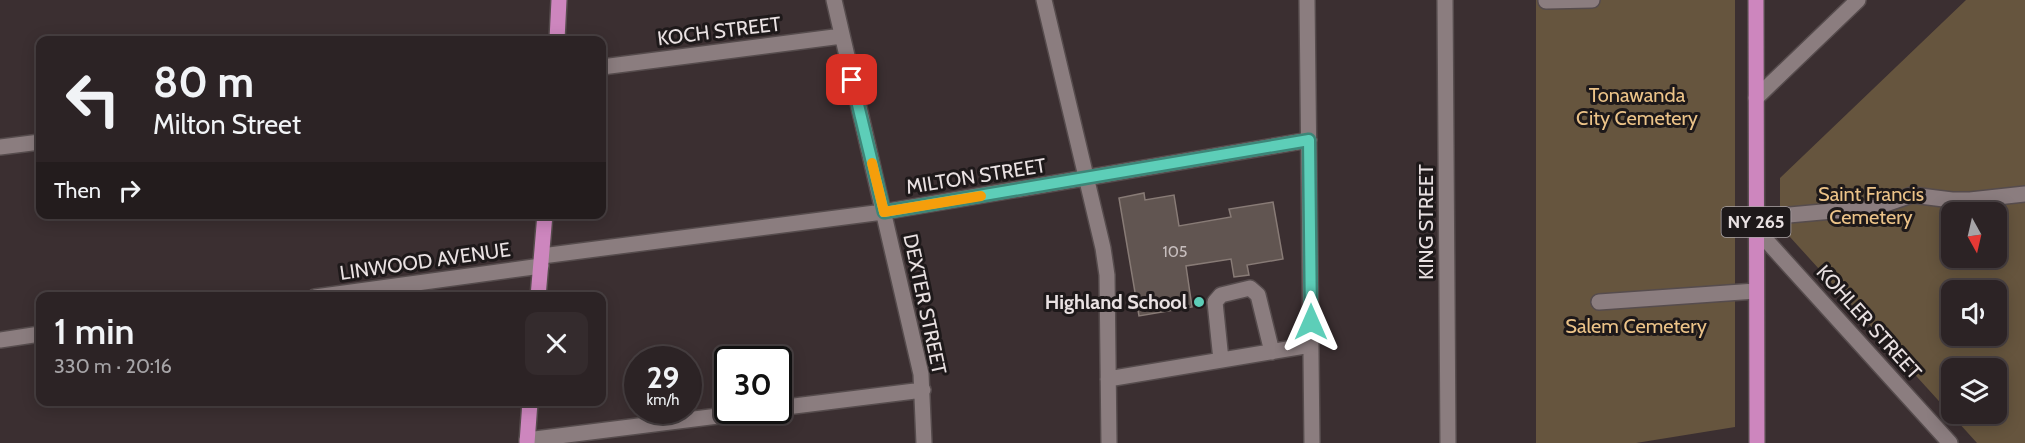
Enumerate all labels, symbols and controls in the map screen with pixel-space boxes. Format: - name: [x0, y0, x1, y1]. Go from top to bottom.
- street label: KOCH STREET: [656, 11, 782, 50]
- pin: [826, 54, 877, 105]
- text: 80 m: [153, 56, 254, 108]
- icon: left: [54, 60, 132, 138]
- icon: arrive: [835, 63, 868, 96]
- park label: Tonawanda City Cemetery: [1576, 83, 1698, 130]
- text: Milton Street: [153, 108, 301, 141]
- street label: MILTON STREET: [904, 153, 1048, 199]
- street label: KING STREET: [1414, 164, 1438, 280]
- icon: right: [113, 174, 146, 207]
- text: Then: [54, 177, 101, 204]
- park label: Saint Francis Cemetery: [1818, 182, 1924, 229]
- north arrow: [1941, 202, 2007, 268]
- map controls: [1941, 202, 2007, 424]
- road number: NY 265: [1722, 207, 1790, 237]
- street label: DEXTER STREET: [898, 232, 952, 377]
- street label: LINWOOD AVENUE: [338, 237, 512, 285]
- house number: 105: [1162, 242, 1188, 261]
- street label: KOHLER STREET: [1812, 260, 1927, 384]
- button: sound: [1941, 280, 2007, 346]
- place label: Highland School: [1045, 290, 1187, 314]
- position arrow: [1279, 290, 1343, 354]
- marker: Highland School: [1192, 295, 1206, 309]
- text: 1 min: [54, 309, 134, 353]
- button: close: [525, 312, 588, 375]
- park label: Salem Cemetery: [1565, 314, 1707, 338]
- speed limit sign: 30: [714, 346, 792, 424]
- text: 330 m · 20:16: [54, 354, 172, 378]
- button: layers: [1941, 358, 2007, 424]
- text: 29: [647, 359, 679, 396]
- text: km/h: [647, 391, 679, 409]

